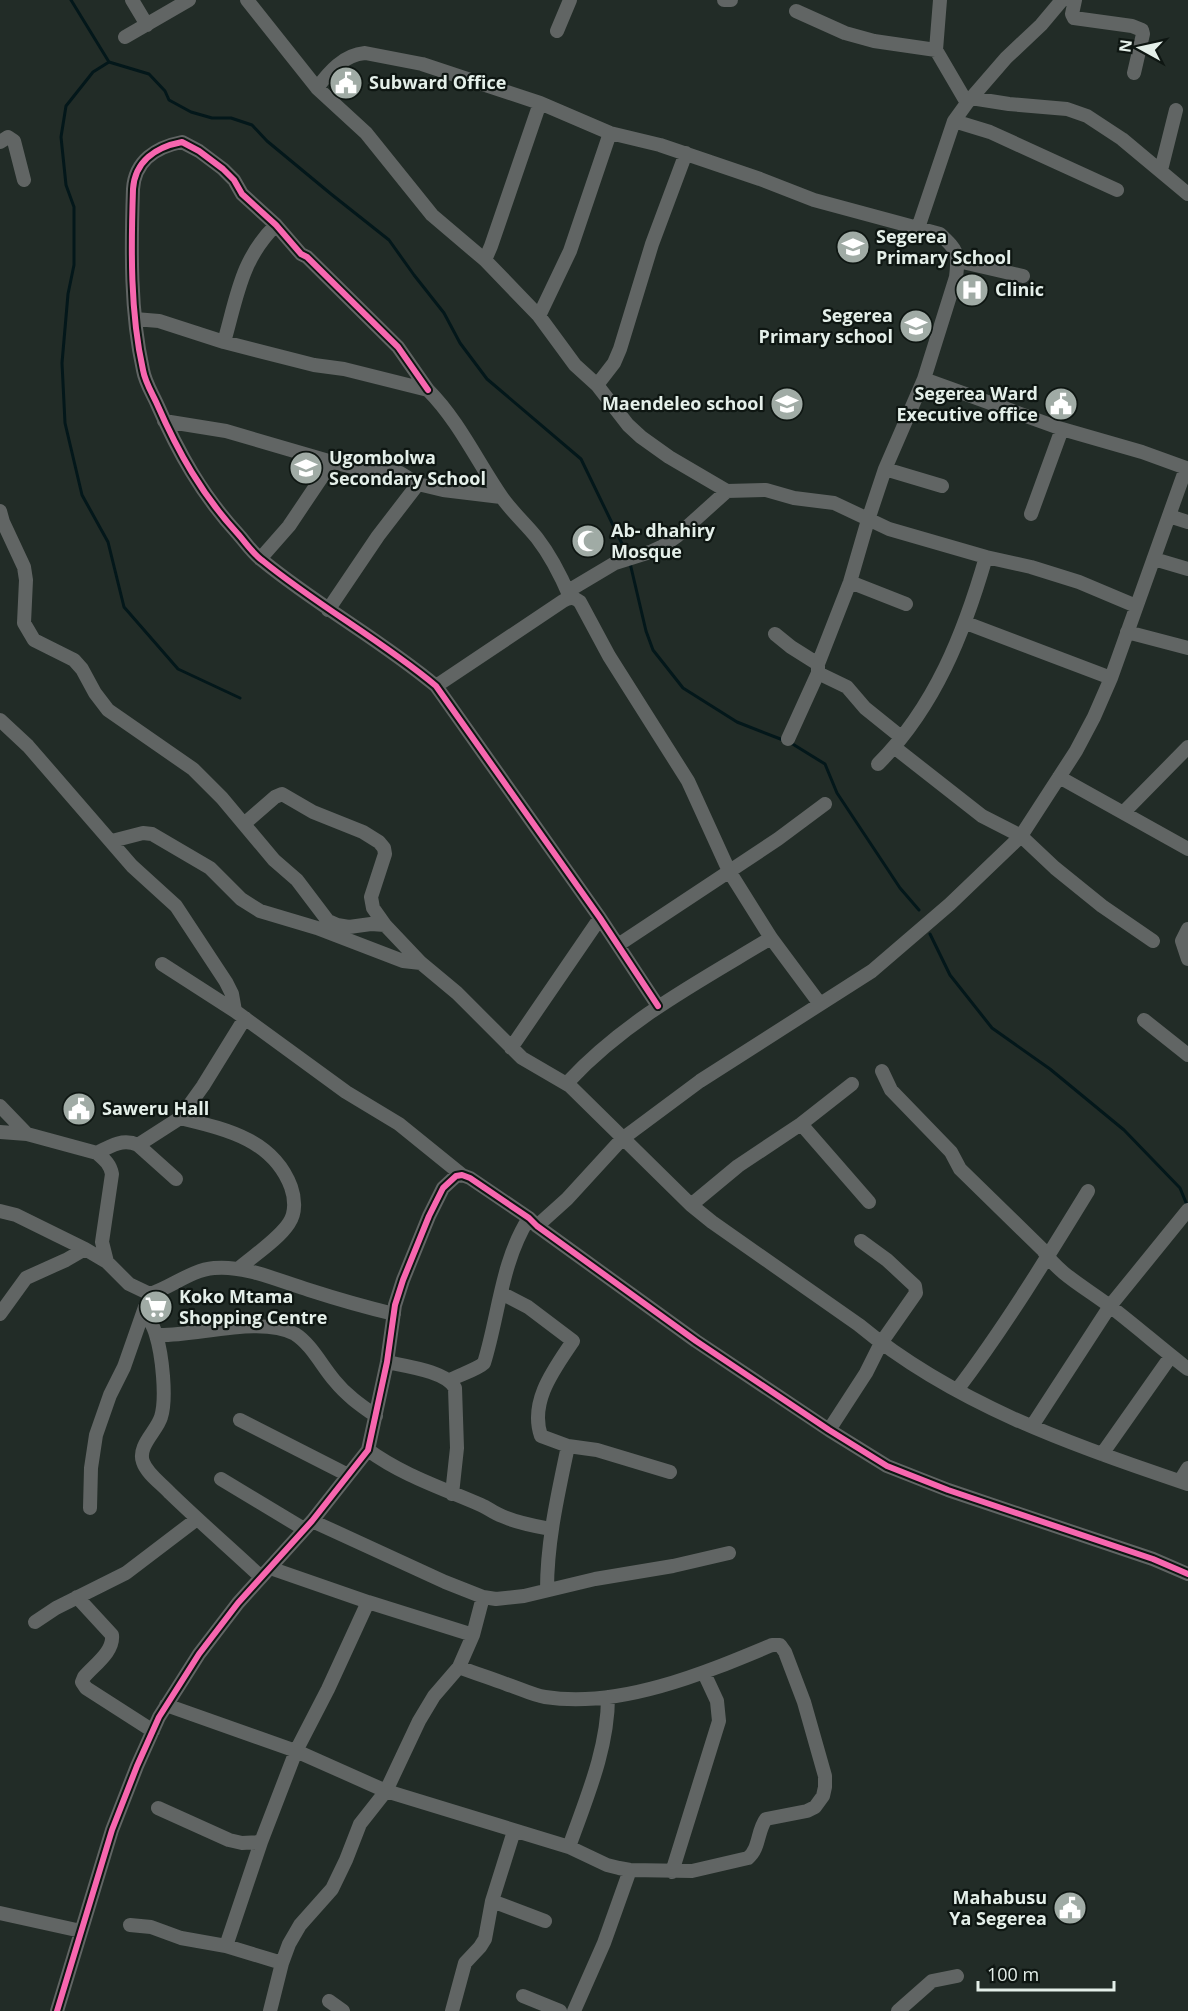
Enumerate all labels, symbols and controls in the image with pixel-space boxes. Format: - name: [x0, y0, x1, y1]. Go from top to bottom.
- north arrow: [1110, 18, 1170, 78]
- text: N: [1113, 38, 1137, 54]
- public building icon: Subward Office: [328, 65, 364, 101]
- place label: Subward Office: [369, 70, 506, 94]
- place label: Segerea Primary School: [876, 224, 1011, 269]
- school or university icon: Segerea Primary School: [835, 229, 871, 265]
- hospital icon: Clinic: [954, 272, 990, 308]
- place label: Clinic: [995, 277, 1044, 301]
- place label: Segerea Primary school: [759, 303, 893, 348]
- school or university icon: Segerea Primary school: [898, 308, 934, 344]
- place label: Segerea Ward Executive office: [896, 381, 1038, 426]
- school or university icon: Maendeleo school: [769, 386, 805, 422]
- public building icon: Segerea Ward Executive office: [1043, 386, 1079, 422]
- place label: Maendeleo school: [602, 391, 764, 415]
- place label: Ugombolwa Secondary School: [329, 445, 486, 490]
- school or university icon: Ugombolwa Secondary School: [288, 450, 324, 486]
- place label: Ab- dhahiry Mosque: [611, 518, 716, 563]
- mosque icon: Ab- dhahiry Mosque: [570, 523, 606, 559]
- public building icon: Saweru Hall: [61, 1091, 97, 1127]
- place label: Saweru Hall: [102, 1096, 209, 1120]
- place label: Koko Mtama Shopping Centre: [179, 1284, 327, 1329]
- supermarket icon: Koko Mtama Shopping Centre: [138, 1289, 174, 1325]
- place label: Mahabusu Ya Segerea: [949, 1885, 1047, 1930]
- public building icon: Mahabusu Ya Segerea: [1052, 1890, 1088, 1926]
- scale bar: [978, 1954, 1114, 1992]
- text: 100 m: [987, 1962, 1039, 1986]

